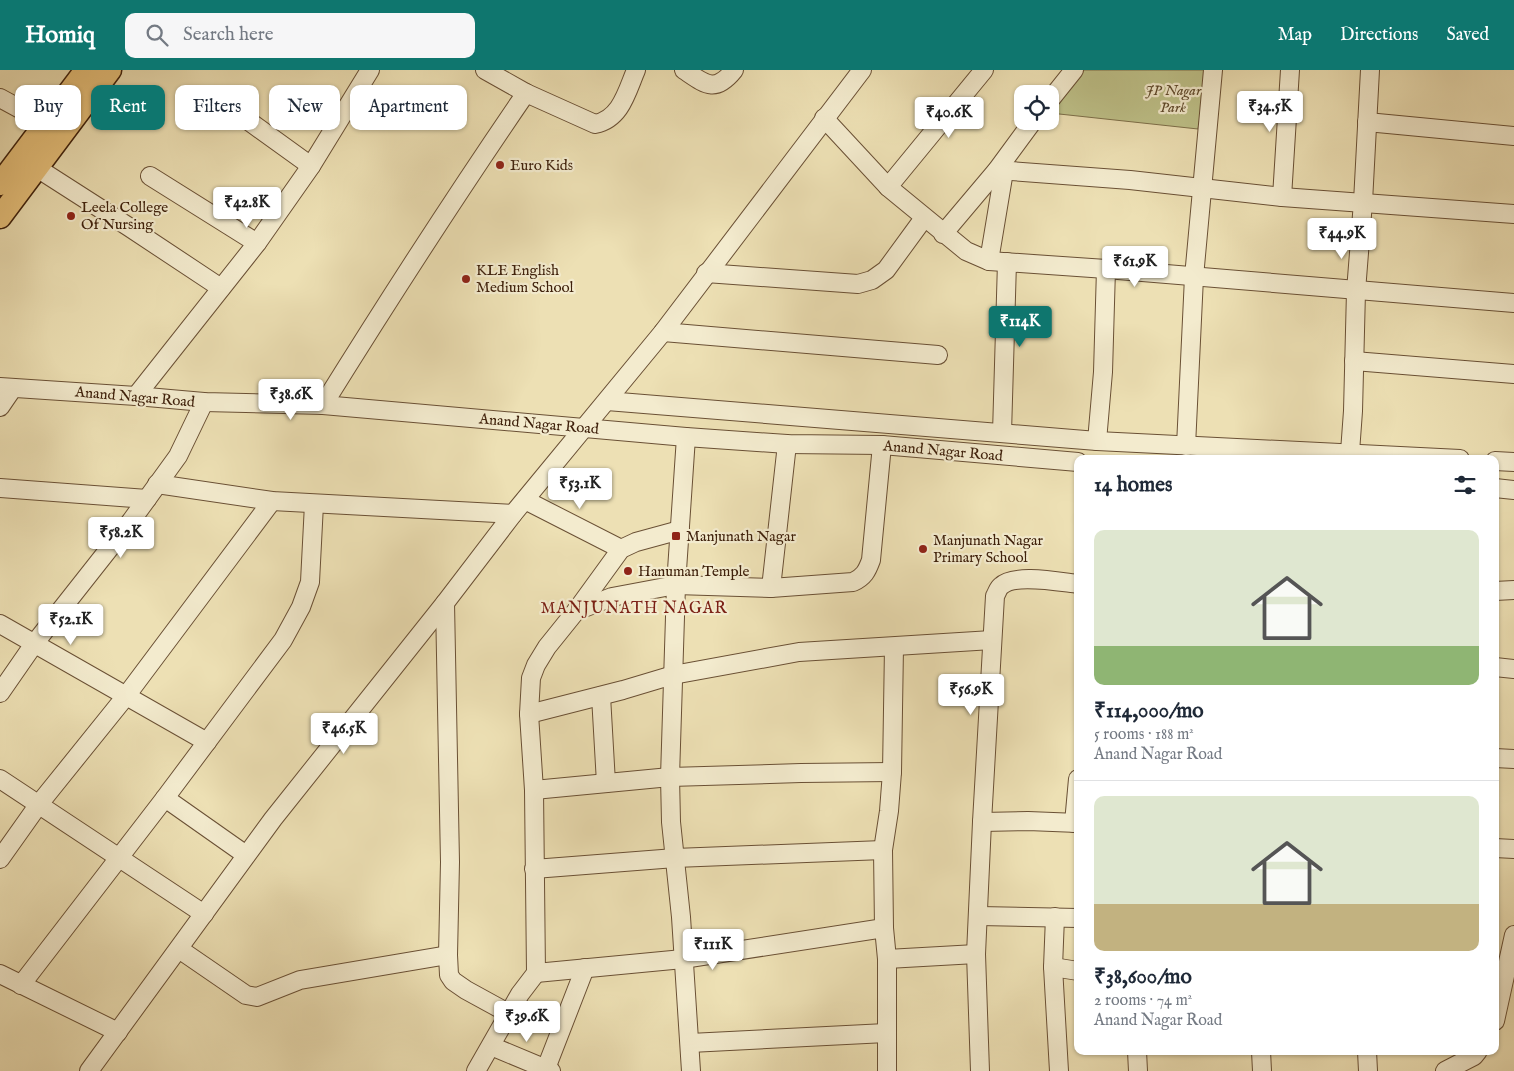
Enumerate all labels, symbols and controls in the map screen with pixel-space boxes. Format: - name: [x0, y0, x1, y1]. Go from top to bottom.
- search box: [125, 13, 475, 58]
- text: Homiq: [25, 20, 95, 51]
- icon: search: [143, 21, 171, 49]
- text: Search here: [183, 23, 274, 47]
- text: Map: [1278, 24, 1312, 47]
- text: Directions: [1340, 24, 1418, 47]
- text: Saved: [1446, 24, 1489, 47]
- park label: JP Nagar Park: [1145, 81, 1202, 117]
- chip: Buy: [15, 85, 81, 130]
- chip: Rent: [91, 85, 165, 130]
- chip: Filters: [175, 85, 259, 130]
- chip: New: [269, 85, 340, 130]
- chip: Apartment: [350, 85, 467, 130]
- map controls: [1014, 85, 1059, 130]
- button: locate: [1014, 85, 1059, 130]
- pin: ₹34.5K: [1229, 90, 1311, 133]
- pin: ₹40.6K: [908, 97, 990, 139]
- text: ₹34.5K: [1248, 97, 1292, 117]
- text: ₹40.6K: [926, 103, 972, 123]
- place label: Euro Kids: [510, 156, 573, 175]
- marker: Euro Kids: [494, 159, 506, 171]
- pin: ₹42.8K: [206, 186, 288, 229]
- text: ₹42.8K: [224, 193, 270, 213]
- place label: Leela College Of Nursing: [81, 198, 168, 234]
- marker: Leela College Of Nursing: [65, 210, 77, 222]
- pin: ₹44.9K: [1301, 218, 1383, 260]
- text: ₹44.9K: [1318, 224, 1366, 244]
- pin: ₹61.9K: [1094, 246, 1176, 288]
- text: ₹61.9K: [1113, 252, 1157, 272]
- place label: KLE English Medium School: [476, 261, 575, 297]
- marker: KLE English Medium School: [460, 273, 472, 285]
- pin: ₹114K: [985, 306, 1055, 348]
- text: ₹114K: [1000, 312, 1040, 332]
- pin: ₹38.6K: [250, 378, 332, 421]
- street label: Anand Nagar Road: [73, 382, 197, 412]
- text: ₹38.6K: [269, 385, 313, 405]
- street label: Anand Nagar Road: [477, 409, 601, 439]
- street label: Anand Nagar Road: [881, 436, 1005, 466]
- pin: ₹53.1K: [539, 468, 621, 510]
- icon: filters: [1451, 471, 1479, 499]
- text: 14 homes: [1094, 472, 1172, 499]
- text: ₹53.1K: [559, 474, 601, 494]
- pin: ₹58.2K: [80, 516, 162, 559]
- text: ₹58.2K: [99, 523, 143, 543]
- place label: Manjunath Nagar: [686, 527, 796, 546]
- marker: Manjunath Nagar: [670, 530, 682, 542]
- place label: Manjunath Nagar Primary School: [933, 531, 1043, 567]
- marker: Manjunath Nagar Primary School: [917, 543, 929, 555]
- place label: Hanuman Temple: [638, 562, 750, 581]
- icon: home: [1242, 563, 1332, 653]
- marker: Hanuman Temple: [622, 565, 634, 577]
- district label: MANJUNATH NAGAR: [540, 599, 728, 619]
- pin: ₹52.1K: [30, 604, 112, 646]
- text: ₹52.1K: [49, 610, 93, 630]
- pin: ₹56.9K: [930, 674, 1012, 716]
- text: ₹56.9K: [949, 680, 993, 700]
- text: ₹114,000/mo: [1094, 698, 1204, 725]
- pin: ₹46.5K: [303, 712, 385, 755]
- text: ₹46.5K: [322, 719, 366, 739]
- text: 5 rooms · 188 m²: [1094, 725, 1194, 745]
- text: Anand Nagar Road: [1094, 745, 1222, 765]
- icon: home: [1242, 828, 1332, 918]
- pin: ₹111K: [678, 928, 748, 971]
- text: ₹111K: [694, 935, 732, 955]
- text: ₹38,600/mo: [1094, 964, 1192, 991]
- text: 2 rooms · 74 m²: [1094, 991, 1192, 1011]
- pin: ₹39.6K: [486, 1000, 568, 1043]
- text: ₹39.6K: [505, 1007, 549, 1027]
- text: Anand Nagar Road: [1094, 1011, 1222, 1031]

